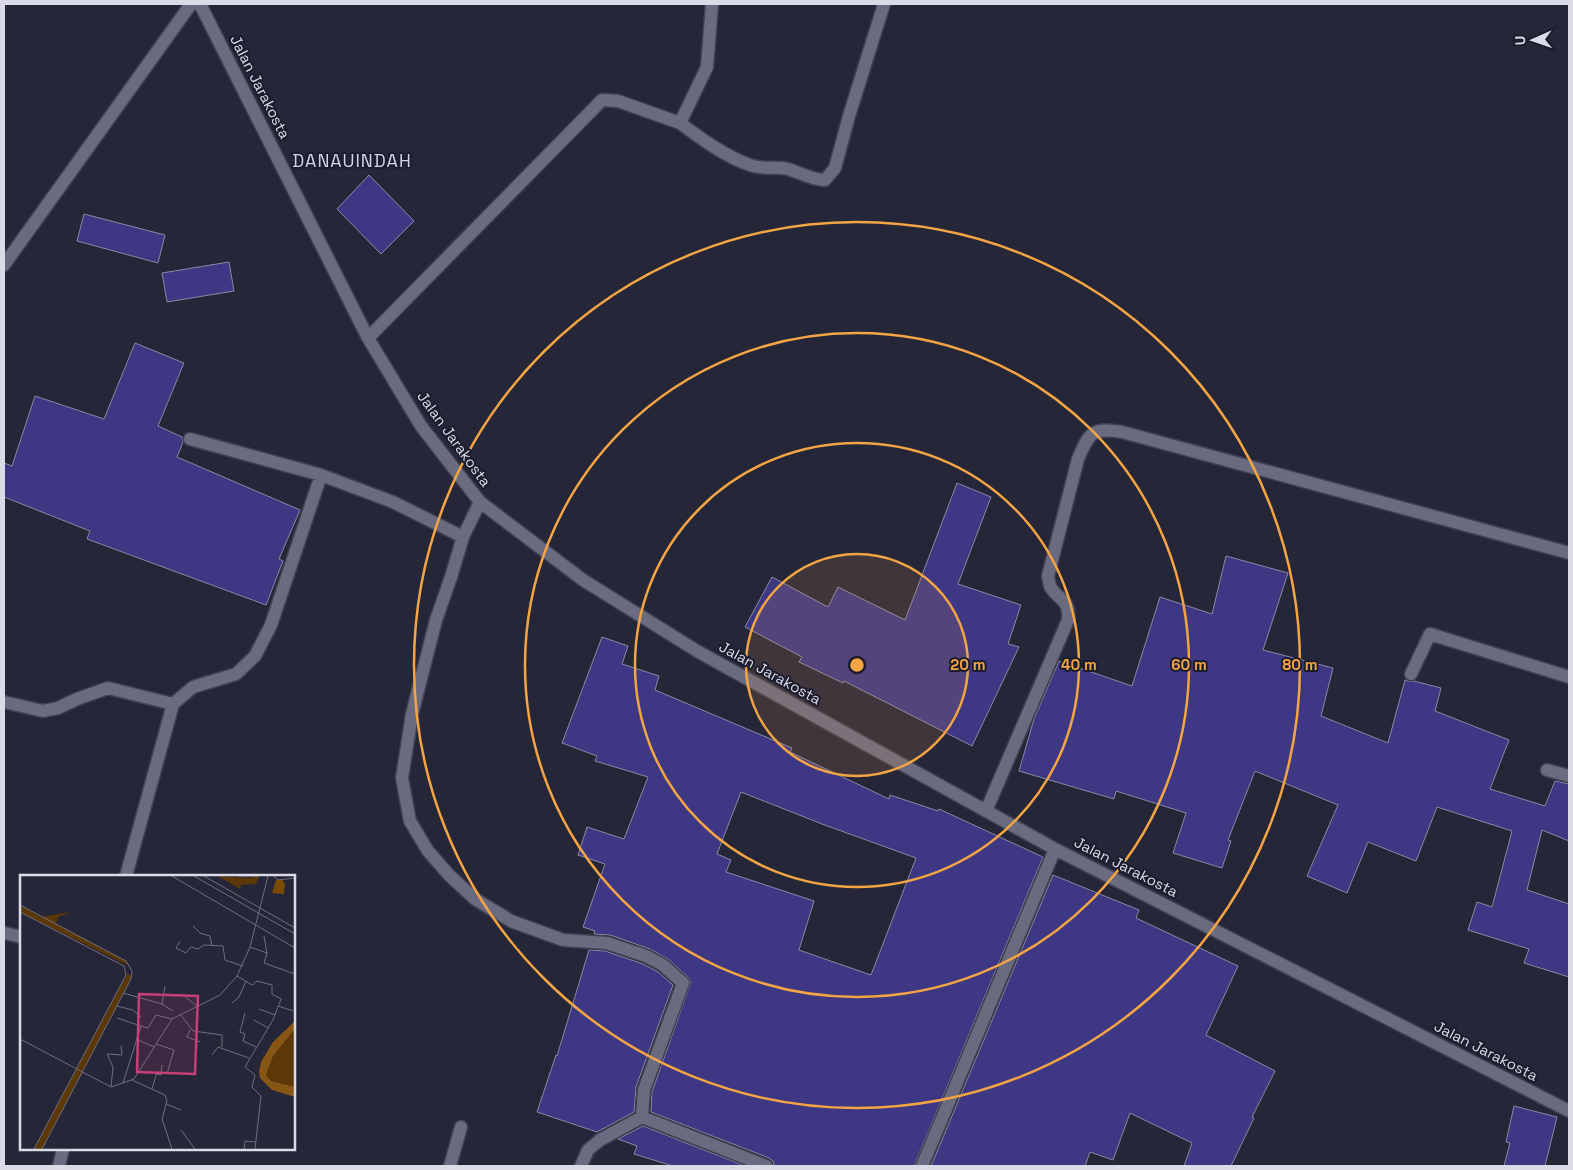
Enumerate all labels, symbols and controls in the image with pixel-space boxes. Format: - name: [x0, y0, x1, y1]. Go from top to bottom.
- north arrow: [1508, 15, 1558, 65]
- street label: Jalan Jarakosta: [226, 32, 295, 142]
- text: U: [1511, 35, 1529, 45]
- district label: DANAUINDAH: [292, 149, 412, 172]
- street label: Jalan Jarakosta: [413, 387, 496, 491]
- street label: Jalan Jarakosta: [716, 637, 825, 709]
- text: 20 m: [950, 655, 986, 674]
- text: 40 m: [1061, 655, 1097, 674]
- text: 60 m: [1171, 655, 1207, 674]
- text: 80 m: [1282, 655, 1318, 674]
- centre of rings: [848, 656, 866, 674]
- street label: Jalan Jarakosta: [1071, 832, 1182, 901]
- inset map: [20, 875, 295, 1150]
- street label: Jalan Jarakosta: [1431, 1016, 1542, 1085]

